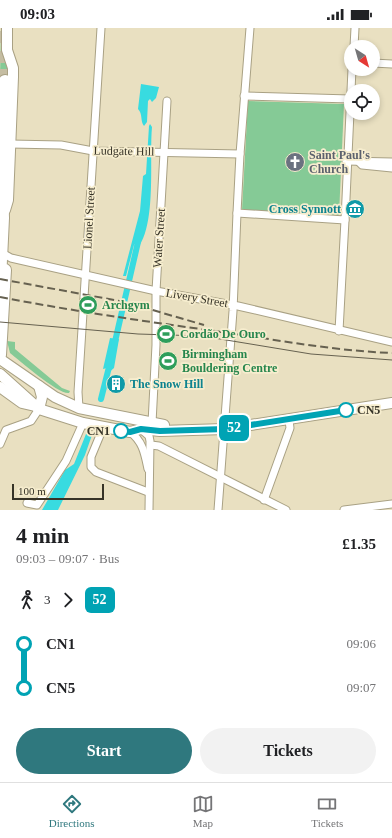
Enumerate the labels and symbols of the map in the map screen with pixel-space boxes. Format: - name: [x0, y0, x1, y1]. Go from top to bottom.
- north arrow: [344, 40, 380, 76]
- street label: Ludgate Hill: [93, 143, 155, 159]
- place label: Saint Paul's Church: [309, 148, 370, 176]
- church icon: Saint Paul's Church: [284, 151, 306, 173]
- street label: Lionel Street: [80, 186, 98, 249]
- museum icon: Cross Synnott: [344, 198, 366, 220]
- place label: Cross Synnott: [269, 202, 341, 216]
- street label: Water Street: [150, 207, 168, 268]
- street label: Livery Street: [165, 286, 230, 310]
- sports icon: Archgym: [77, 294, 99, 316]
- place label: Archgym: [102, 298, 150, 312]
- sports icon: Cordão De Ouro: [155, 323, 177, 345]
- place label: Cordão De Ouro: [180, 327, 266, 341]
- place label: Birmingham Bouldering Centre: [182, 347, 278, 375]
- sports icon: Birmingham Bouldering Centre: [157, 350, 179, 372]
- building icon: The Snow Hill: [105, 373, 127, 395]
- place label: The Snow Hill: [130, 377, 204, 391]
- marker: CN5: [338, 402, 354, 418]
- place label: CN5: [357, 403, 380, 417]
- line badge: 52: [216, 415, 252, 441]
- marker: CN1: [113, 423, 129, 439]
- place label: CN1: [87, 424, 110, 438]
- scale bar: [12, 482, 104, 501]

